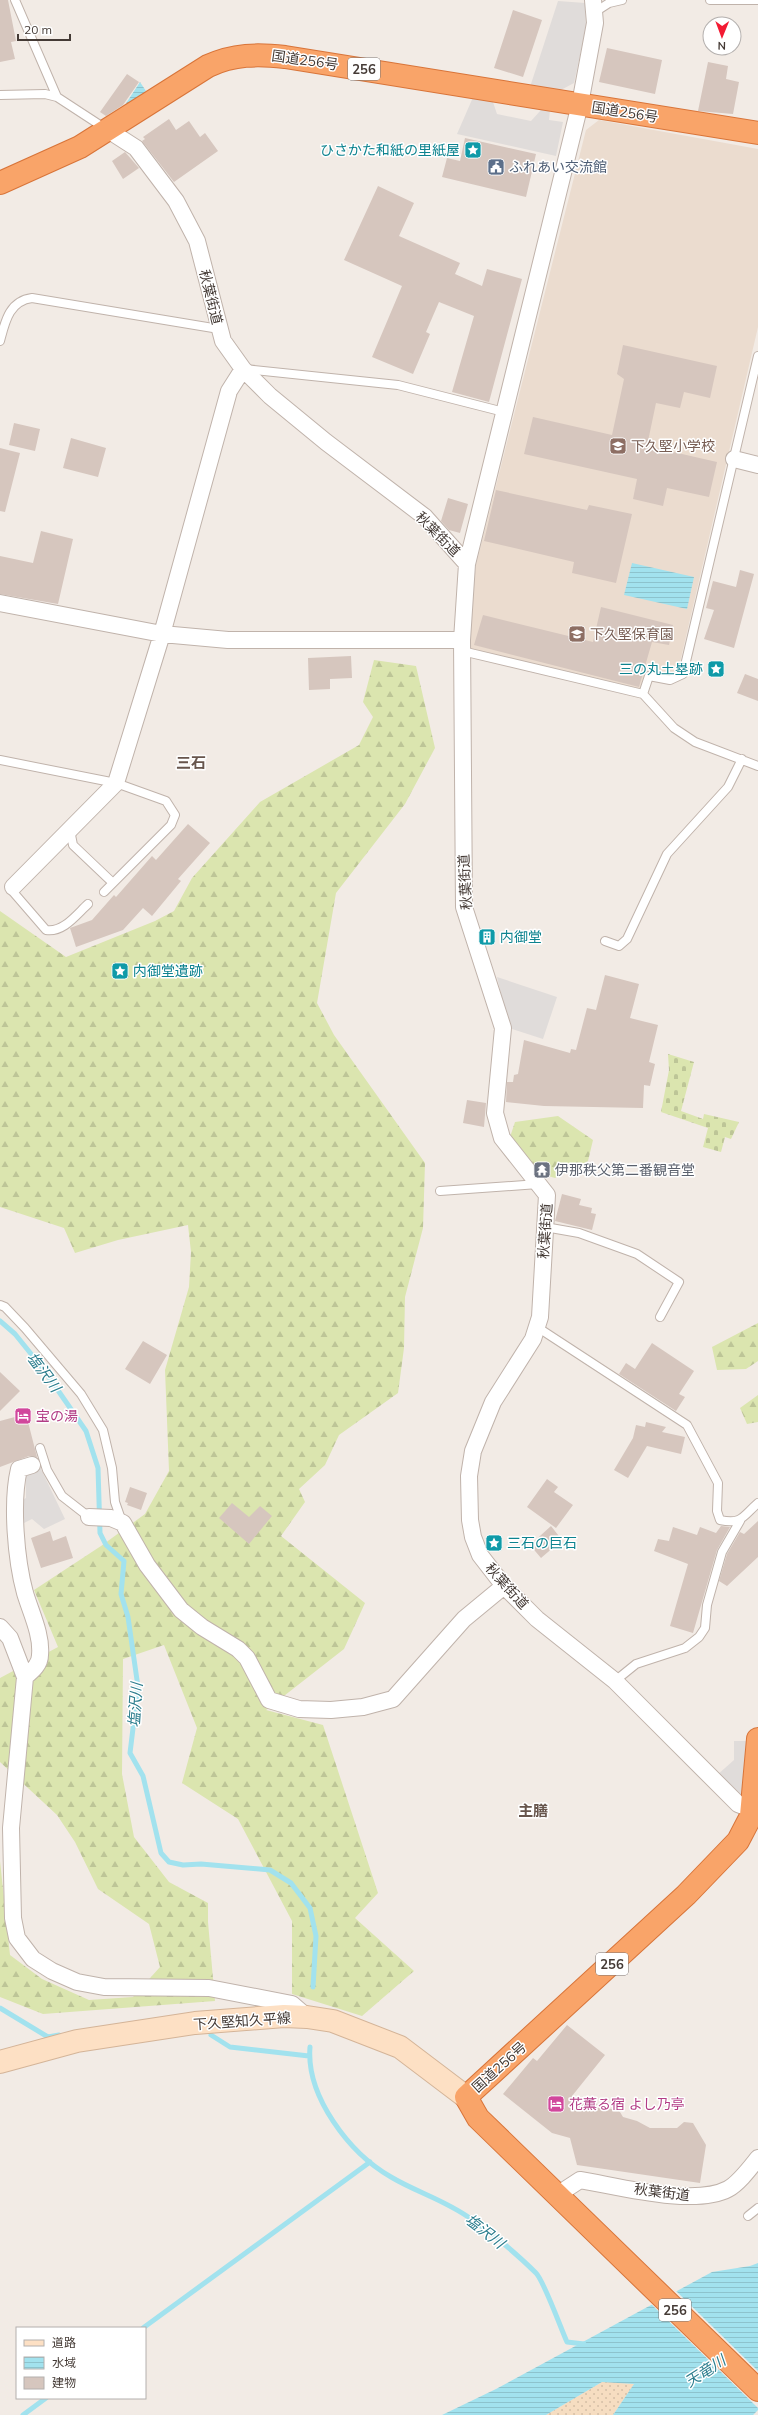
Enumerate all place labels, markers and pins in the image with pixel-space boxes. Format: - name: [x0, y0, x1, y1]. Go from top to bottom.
- place icon: ひさかた和紙の里紙屋: [463, 140, 483, 160]
- place label: ひさかた和紙の里紙屋: [320, 141, 460, 159]
- public building icon: ふれあい交流館: [486, 157, 506, 177]
- place label: ふれあい交流館: [509, 158, 607, 176]
- school or university icon: 下久堅小学校: [608, 436, 628, 456]
- place label: 下久堅小学校: [631, 437, 715, 455]
- school or university icon: 下久堅保育園: [567, 624, 587, 644]
- place label: 下久堅保育園: [590, 625, 674, 643]
- place icon: 三の丸土塁跡: [706, 659, 726, 679]
- place label: 三の丸土塁跡: [619, 660, 703, 678]
- building icon: 内御堂: [477, 927, 497, 947]
- place label: 内御堂: [500, 928, 542, 946]
- place icon: 内御堂遺跡: [110, 961, 130, 981]
- place label: 内御堂遺跡: [133, 962, 203, 980]
- temple icon: 伊那秩父第二番観音堂: [532, 1160, 552, 1180]
- place label: 伊那秩父第二番観音堂: [555, 1161, 695, 1179]
- hotel icon: 宝の湯: [13, 1406, 33, 1426]
- place label: 宝の湯: [36, 1407, 78, 1425]
- place icon: 三石の巨石: [484, 1533, 504, 1553]
- place label: 三石の巨石: [507, 1534, 577, 1552]
- hotel icon: 花薫る宿 よし乃亭: [546, 2094, 566, 2114]
- place label: 花薫る宿 よし乃亭: [569, 2095, 685, 2113]

